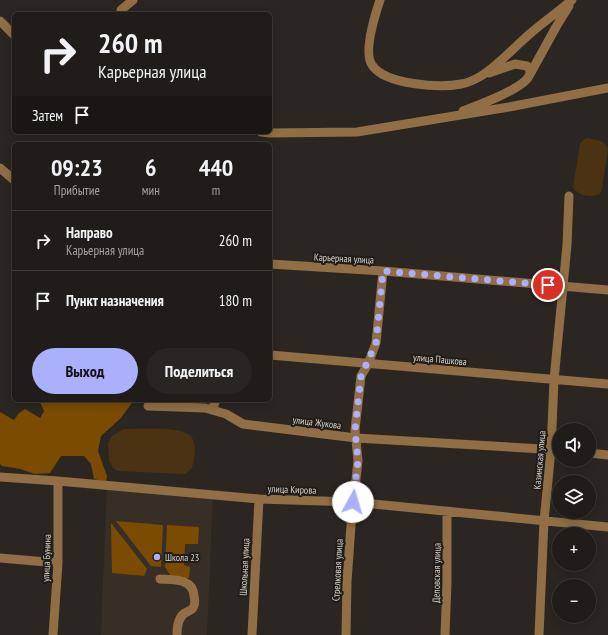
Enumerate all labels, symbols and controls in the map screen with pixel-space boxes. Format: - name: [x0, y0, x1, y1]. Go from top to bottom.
- text: 260 m: [98, 24, 162, 61]
- icon: right: [32, 28, 84, 80]
- text: Карьерная улица: [98, 60, 206, 83]
- icon: arrive: [71, 104, 93, 126]
- text: Затем: [32, 106, 63, 125]
- text: 09:23: [51, 152, 103, 183]
- text: 6: [145, 152, 156, 183]
- text: 440: [199, 152, 233, 183]
- text: Прибытие: [54, 182, 100, 199]
- text: мин: [142, 182, 160, 199]
- text: m: [212, 182, 220, 199]
- text: Направо: [66, 223, 113, 242]
- icon: right: [32, 230, 54, 252]
- text: 260 m: [219, 231, 252, 250]
- text: Карьерная улица: [66, 242, 144, 259]
- street label: Карьерная улица: [314, 250, 374, 267]
- pin: [531, 268, 565, 302]
- icon: arrive: [537, 274, 559, 296]
- icon: arrive: [32, 290, 54, 312]
- text: Пункт назначения: [66, 291, 164, 310]
- text: 180 m: [219, 291, 252, 310]
- button: Выход: [32, 348, 138, 394]
- button: Поделиться: [146, 348, 252, 394]
- street label: улица Пашкова: [413, 351, 467, 368]
- street label: улица Жукова: [292, 413, 342, 432]
- map controls: [552, 423, 596, 623]
- button: sound: [552, 423, 596, 467]
- street label: Казинская улица: [530, 430, 549, 490]
- button: layers: [552, 475, 596, 519]
- position arrow: [332, 481, 374, 523]
- street label: улица Кирова: [267, 482, 317, 497]
- button: +: [552, 527, 596, 571]
- street label: улица Бунина: [39, 534, 54, 582]
- street label: Школьная улица: [236, 538, 253, 596]
- street label: Стрелковая улица: [329, 539, 346, 601]
- street label: Деповская улица: [429, 543, 444, 603]
- place label: Школа 23: [165, 551, 199, 564]
- marker: Школа 23: [152, 552, 162, 562]
- button: −: [552, 579, 596, 623]

